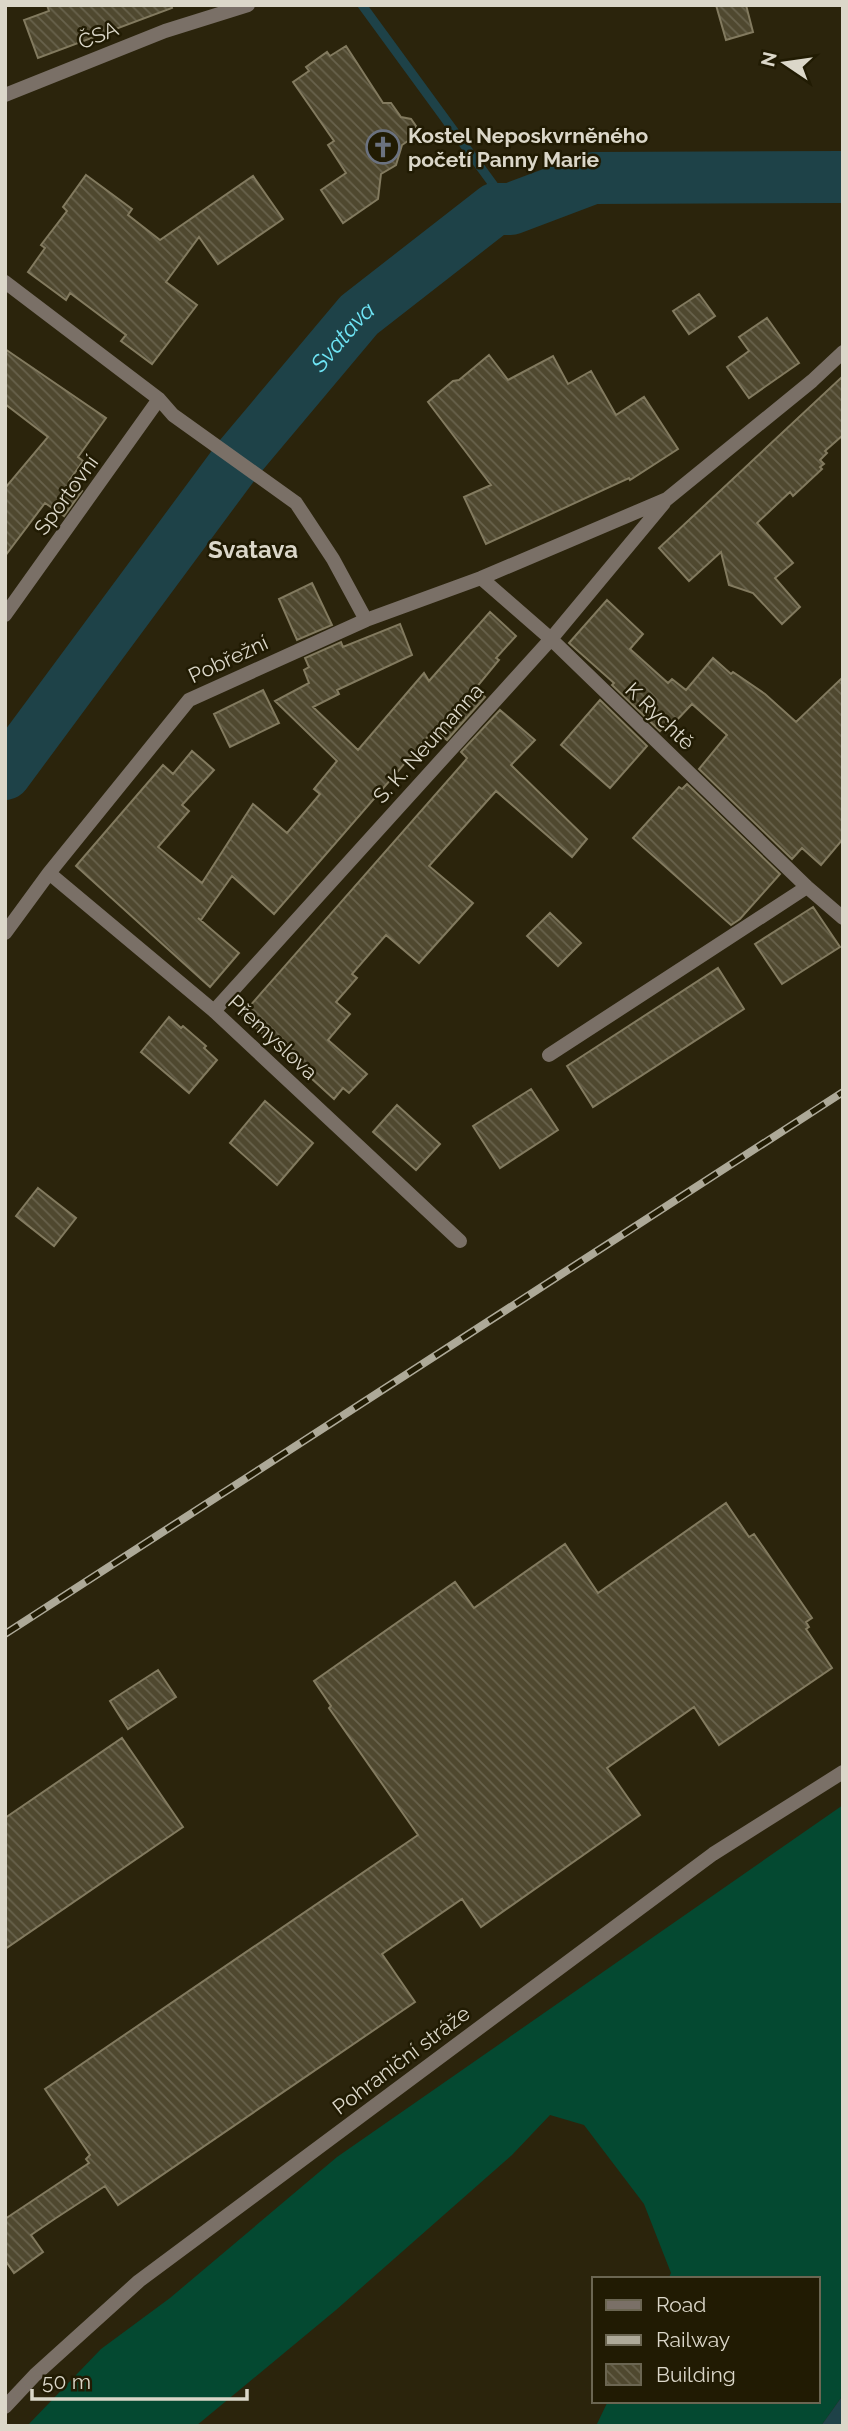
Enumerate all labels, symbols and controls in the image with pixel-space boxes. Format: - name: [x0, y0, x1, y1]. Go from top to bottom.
- street label: ČSA: [74, 16, 122, 54]
- north arrow: [750, 28, 820, 98]
- text: N: [756, 50, 781, 69]
- place label: Kostel Neposkvrněného početí Panny Marie: [408, 123, 648, 172]
- church icon: Kostel Neposkvrněného početí Panny Marie: [364, 128, 402, 166]
- water label: Svatava: [304, 295, 379, 377]
- street label: Sportovní: [29, 450, 104, 540]
- district label: Svatava: [208, 535, 298, 564]
- street label: Pobřežní: [184, 630, 272, 688]
- street label: K Rychtě: [620, 677, 700, 755]
- street label: S. K. Neumanna: [368, 678, 488, 808]
- street label: Přemyslova: [223, 989, 323, 1085]
- street label: Pohraniční stráže: [327, 2000, 475, 2120]
- legend: [592, 2277, 820, 2403]
- text: Road: [656, 2292, 706, 2317]
- text: Railway: [656, 2327, 730, 2352]
- scale bar: [32, 2358, 247, 2402]
- text: Building: [656, 2362, 736, 2387]
- text: 50 m: [42, 2369, 91, 2394]

